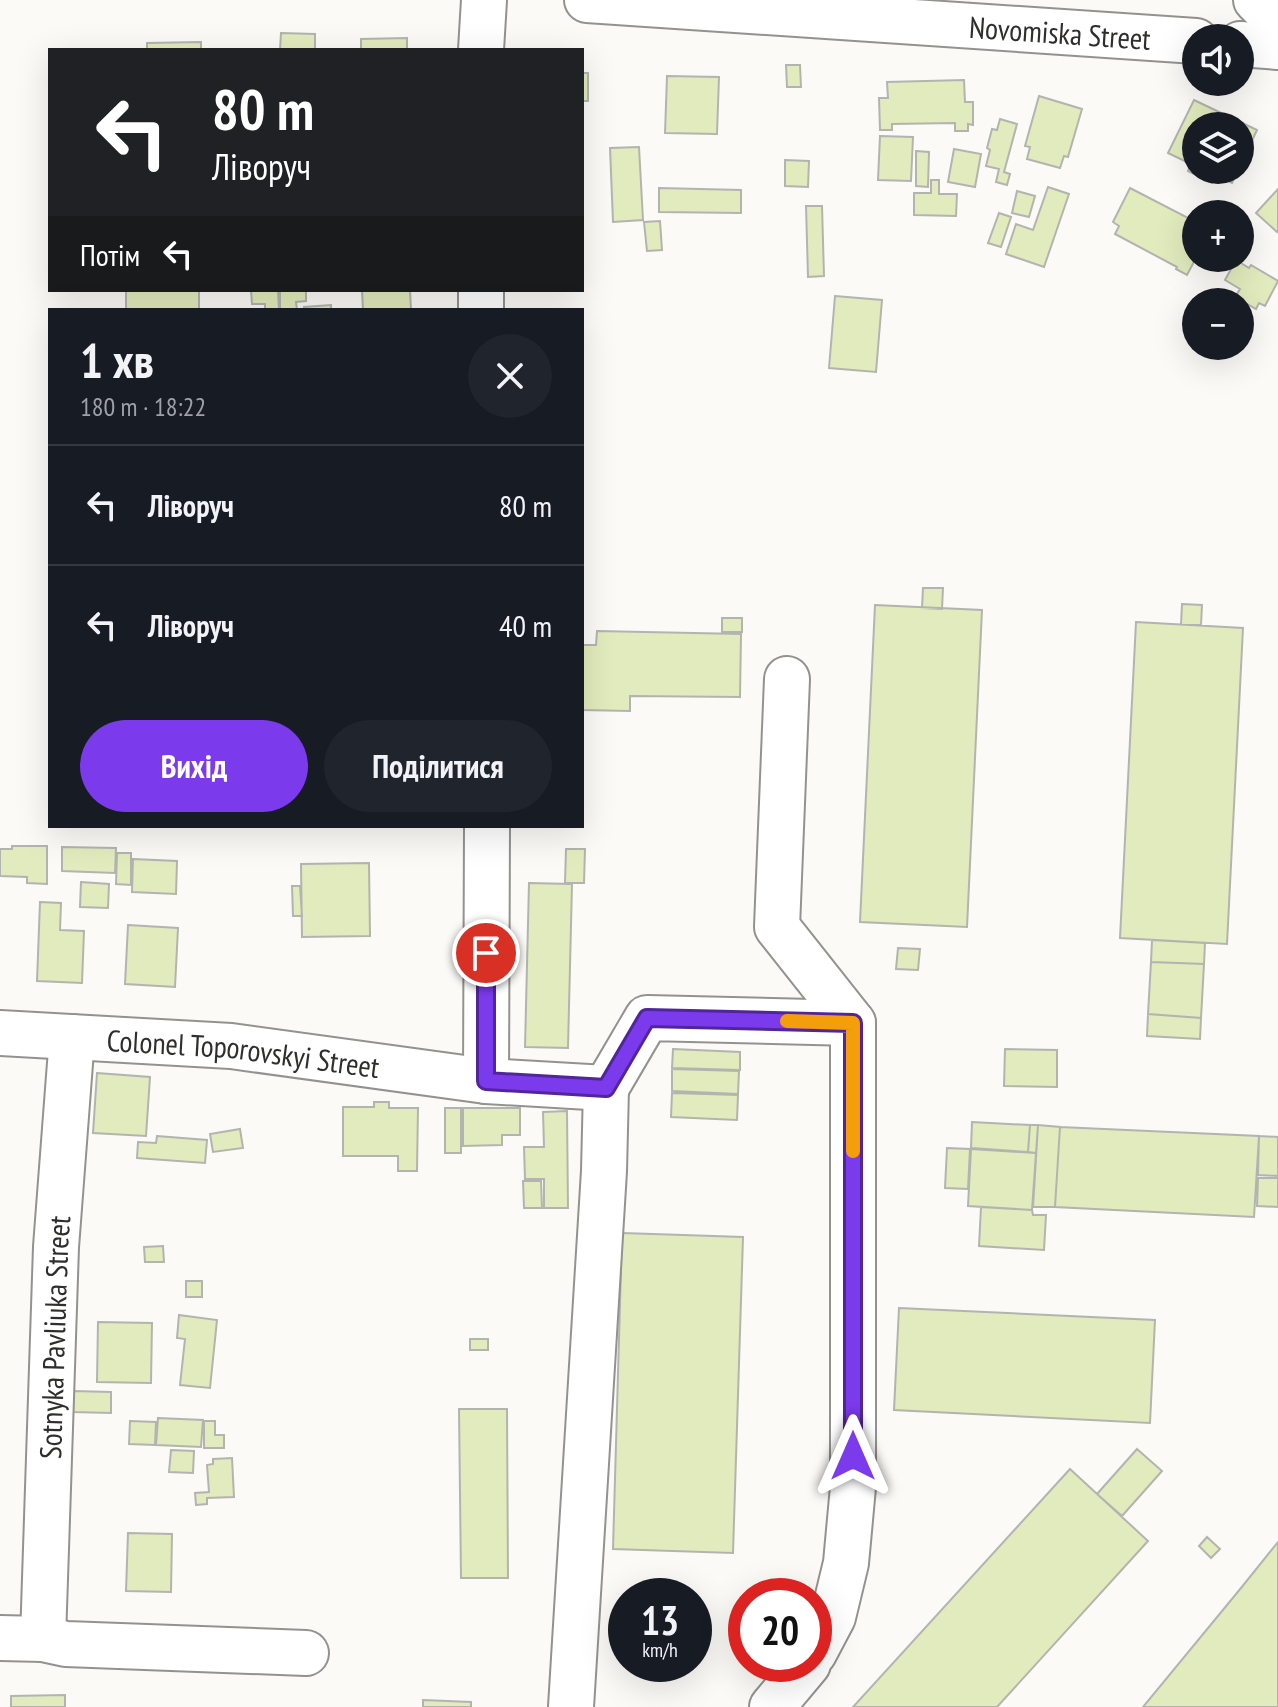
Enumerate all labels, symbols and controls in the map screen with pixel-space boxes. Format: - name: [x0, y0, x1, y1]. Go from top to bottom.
- street label: Novomiska Street: [968, 6, 1153, 57]
- map controls: [1182, 24, 1254, 360]
- button: sound: [1182, 24, 1254, 96]
- text: 80 m: [212, 73, 314, 145]
- icon: left: [80, 80, 184, 184]
- button: layers: [1182, 112, 1254, 184]
- text: Ліворуч: [212, 143, 311, 190]
- button: +: [1182, 200, 1254, 272]
- icon: left: [156, 232, 200, 276]
- text: Потім: [80, 235, 140, 274]
- button: −: [1182, 288, 1254, 360]
- text: 1 хв: [80, 329, 154, 391]
- button: close: [468, 334, 552, 418]
- text: 180 m · 18:22: [80, 390, 206, 423]
- icon: left: [80, 483, 124, 527]
- text: Ліворуч: [148, 486, 234, 525]
- text: 80 m: [499, 486, 552, 525]
- icon: left: [80, 603, 124, 647]
- text: Ліворуч: [148, 606, 234, 645]
- text: 40 m: [499, 606, 552, 645]
- button: Вихід: [80, 720, 308, 812]
- button: Поділитися: [324, 720, 552, 812]
- pin: [452, 919, 520, 987]
- icon: arrive: [464, 931, 508, 975]
- street label: Colonel Toporovskyi Street: [106, 1020, 383, 1086]
- street label: Sotnyka Pavliuka Street: [29, 1213, 78, 1460]
- position arrow: [811, 1414, 895, 1498]
- speed limit sign: 20: [728, 1578, 832, 1682]
- text: 13: [641, 1594, 679, 1646]
- text: km/h: [642, 1637, 678, 1663]

